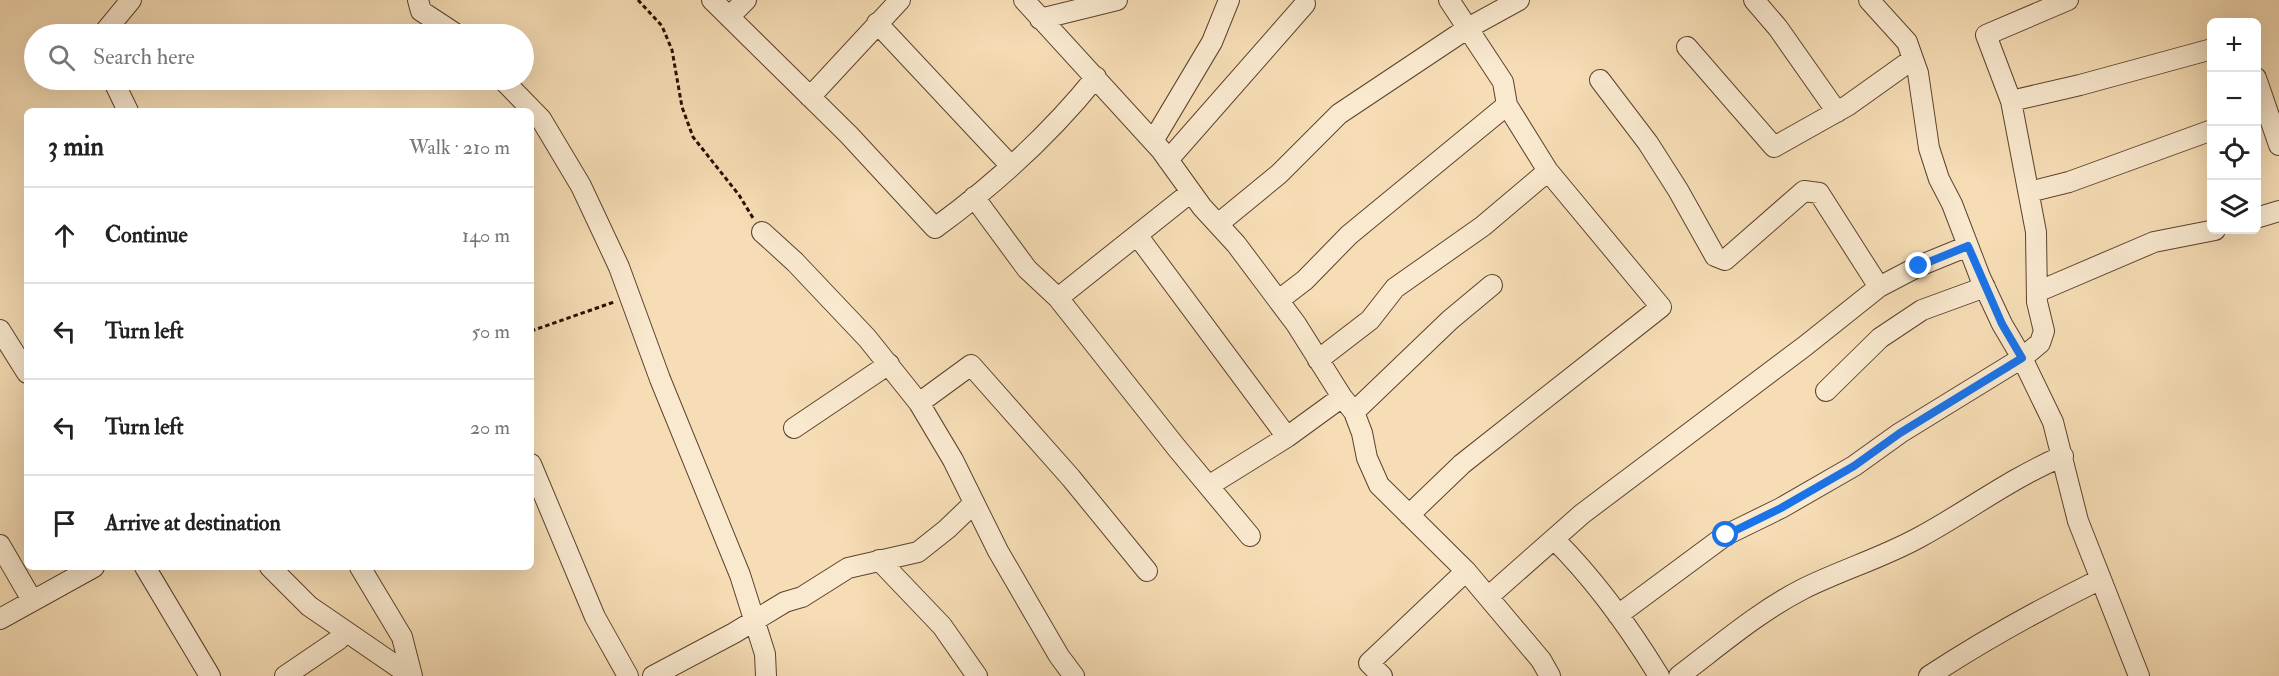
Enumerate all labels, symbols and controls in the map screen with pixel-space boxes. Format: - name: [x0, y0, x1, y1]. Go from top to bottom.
- map controls: [2207, 18, 2261, 234]
- button: +: [2207, 18, 2261, 72]
- search box: [24, 24, 534, 90]
- icon: search: [45, 41, 78, 74]
- text: Search here: [93, 43, 195, 71]
- button: −: [2207, 72, 2261, 126]
- button: locate: [2207, 126, 2261, 180]
- text: 3 min: [48, 131, 104, 163]
- text: Walk · 210 m: [409, 135, 510, 160]
- button: layers: [2207, 180, 2261, 234]
- icon: ahead: [48, 219, 81, 252]
- text: Continue: [105, 221, 188, 249]
- text: 140 m: [462, 223, 510, 248]
- route end: [1905, 252, 1931, 278]
- icon: left: [48, 315, 81, 348]
- text: Turn left: [105, 317, 184, 345]
- text: 50 m: [471, 319, 510, 344]
- icon: left: [48, 411, 81, 444]
- text: Turn left: [105, 413, 184, 441]
- text: 20 m: [470, 415, 510, 440]
- icon: arrive: [48, 507, 81, 540]
- text: Arrive at destination: [105, 509, 281, 537]
- route start: [1712, 521, 1738, 547]

